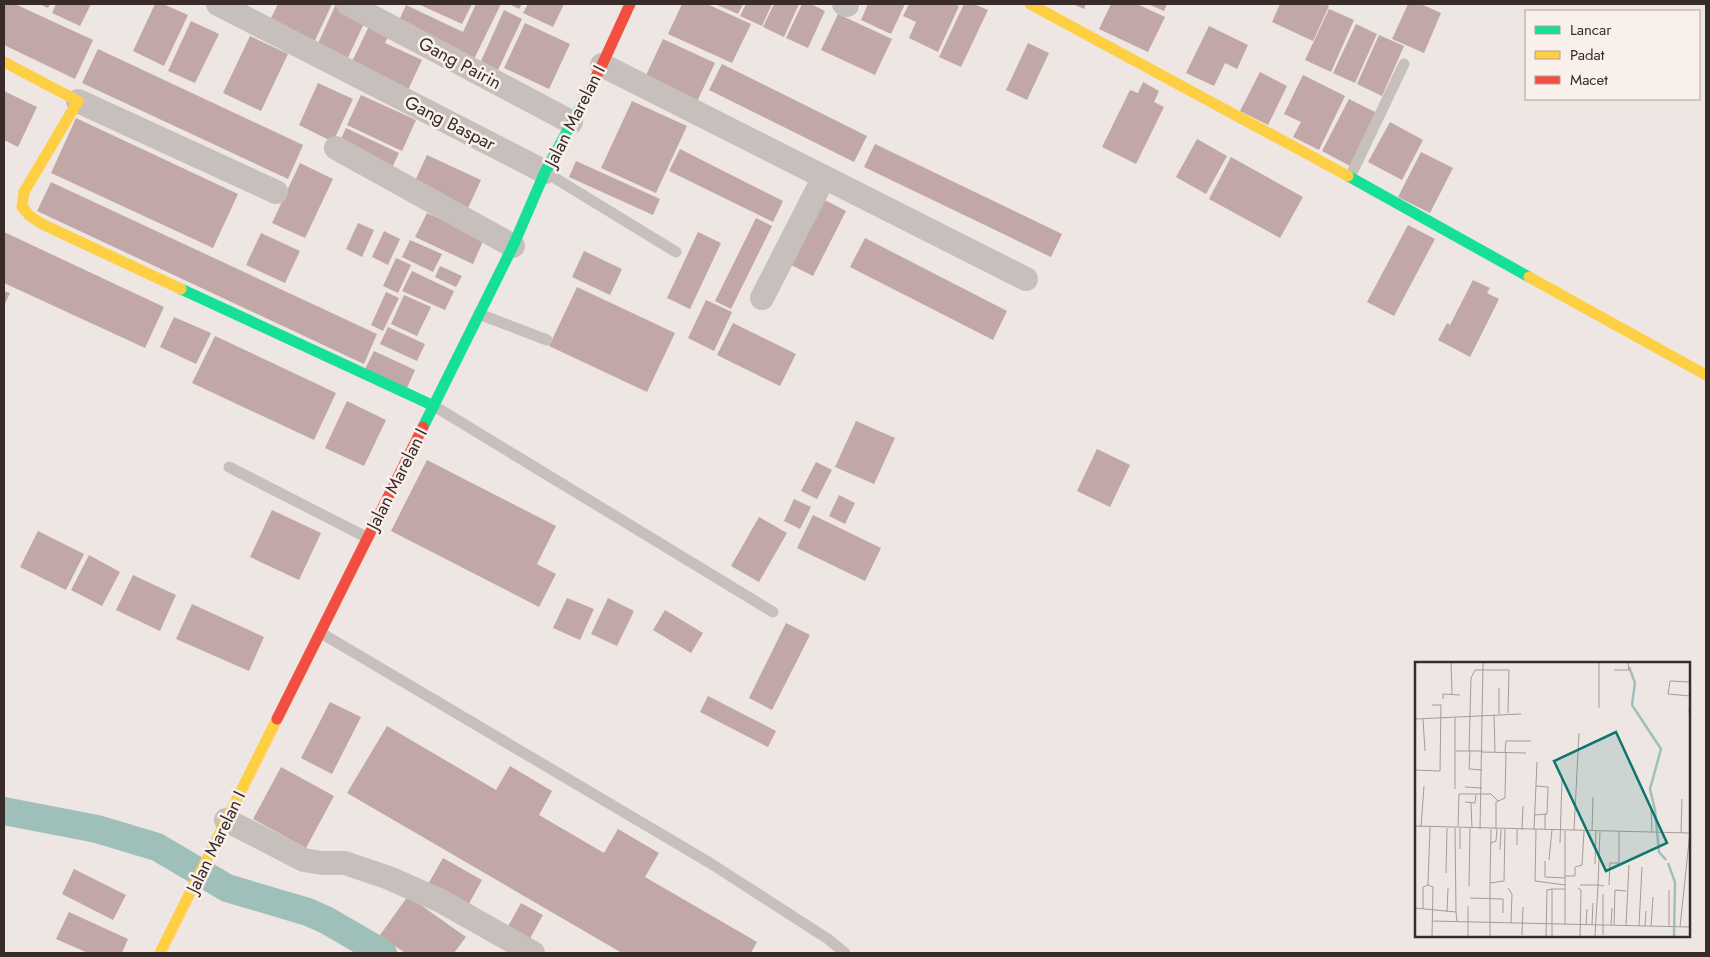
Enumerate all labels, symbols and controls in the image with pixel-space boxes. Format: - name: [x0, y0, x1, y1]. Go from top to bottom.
- legend: [1525, 10, 1700, 100]
- text: Lancar: [1570, 19, 1612, 41]
- street label: Gang Pairin: [414, 30, 506, 96]
- text: Padat: [1570, 44, 1605, 66]
- street label: Jalan Marelan I: [537, 61, 612, 173]
- text: Macet: [1570, 69, 1608, 91]
- street label: Gang Baspar: [400, 89, 501, 157]
- street label: Jalan Marelan I: [359, 424, 434, 536]
- inset map: [1415, 662, 1690, 937]
- street label: Jalan Marelan I: [179, 786, 252, 899]

